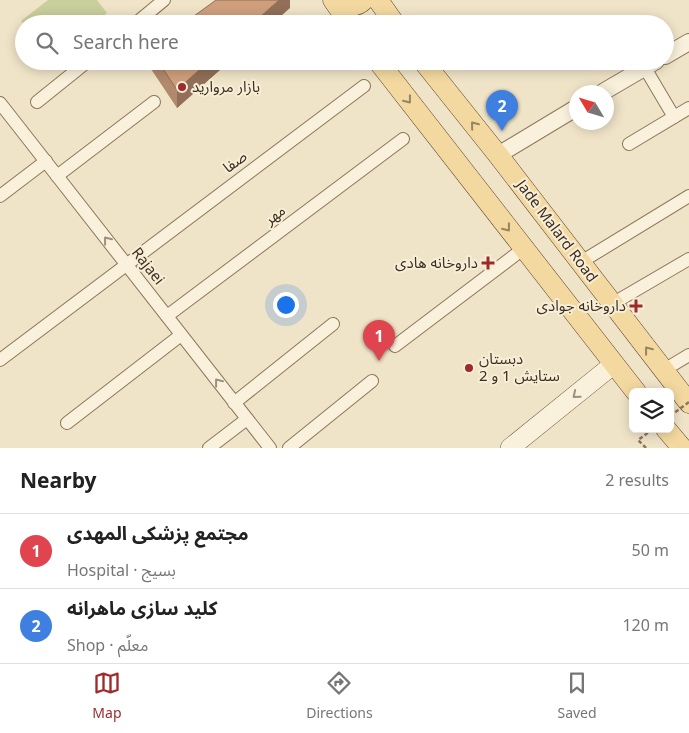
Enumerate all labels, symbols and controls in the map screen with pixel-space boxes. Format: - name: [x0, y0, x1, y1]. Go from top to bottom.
- search box: [15, 15, 674, 70]
- text: Search here: [73, 23, 179, 63]
- icon: search: [33, 29, 61, 57]
- place label: بازار مروارید: [192, 71, 260, 103]
- marker: بازار مروارید: [176, 81, 188, 93]
- north arrow: [569, 85, 614, 130]
- pin: 2: [486, 90, 518, 131]
- one-way arrow: [402, 94, 410, 103]
- one-way arrow: [472, 122, 480, 131]
- street label: صفا: [215, 142, 255, 182]
- street label: Jade Malard Road: [506, 170, 607, 290]
- street label: مهر: [256, 196, 293, 235]
- one-way arrow: [502, 222, 510, 231]
- one-way arrow: [105, 237, 113, 246]
- street label: Rajaei: [122, 239, 174, 293]
- place label: داروخانه هادی: [395, 247, 478, 279]
- marker: داروخانه هادی: [482, 257, 494, 269]
- place label: داروخانه جوادی: [537, 290, 626, 322]
- your location: [273, 292, 299, 318]
- marker: داروخانه جوادی: [630, 300, 642, 312]
- pin: 1: [363, 320, 395, 361]
- place label: دبستان ستایش 1 و 2: [479, 343, 560, 392]
- one-way arrow: [646, 347, 654, 356]
- marker: دبستان ستایش 1 و 2: [463, 362, 475, 374]
- one-way arrow: [215, 378, 224, 388]
- map controls: [629, 388, 674, 433]
- button: layers: [629, 388, 674, 433]
- one-way arrow: [573, 389, 582, 397]
- text: Nearby: [20, 459, 97, 503]
- text: 2 results: [605, 464, 669, 498]
- text: مجتمع پزشکی المهدی: [67, 514, 249, 554]
- text: 50 m: [632, 534, 669, 568]
- text: 1: [31, 535, 41, 569]
- text: Hospital · بسیج: [67, 554, 176, 588]
- text: کلید سازی ماهرانه: [67, 589, 217, 629]
- text: 120 m: [622, 609, 669, 643]
- text: 2: [31, 610, 41, 644]
- text: Shop · معلّم: [67, 629, 148, 663]
- tab: Map: [92, 669, 122, 728]
- tab: Directions: [306, 669, 373, 728]
- tab: Saved: [557, 669, 597, 728]

